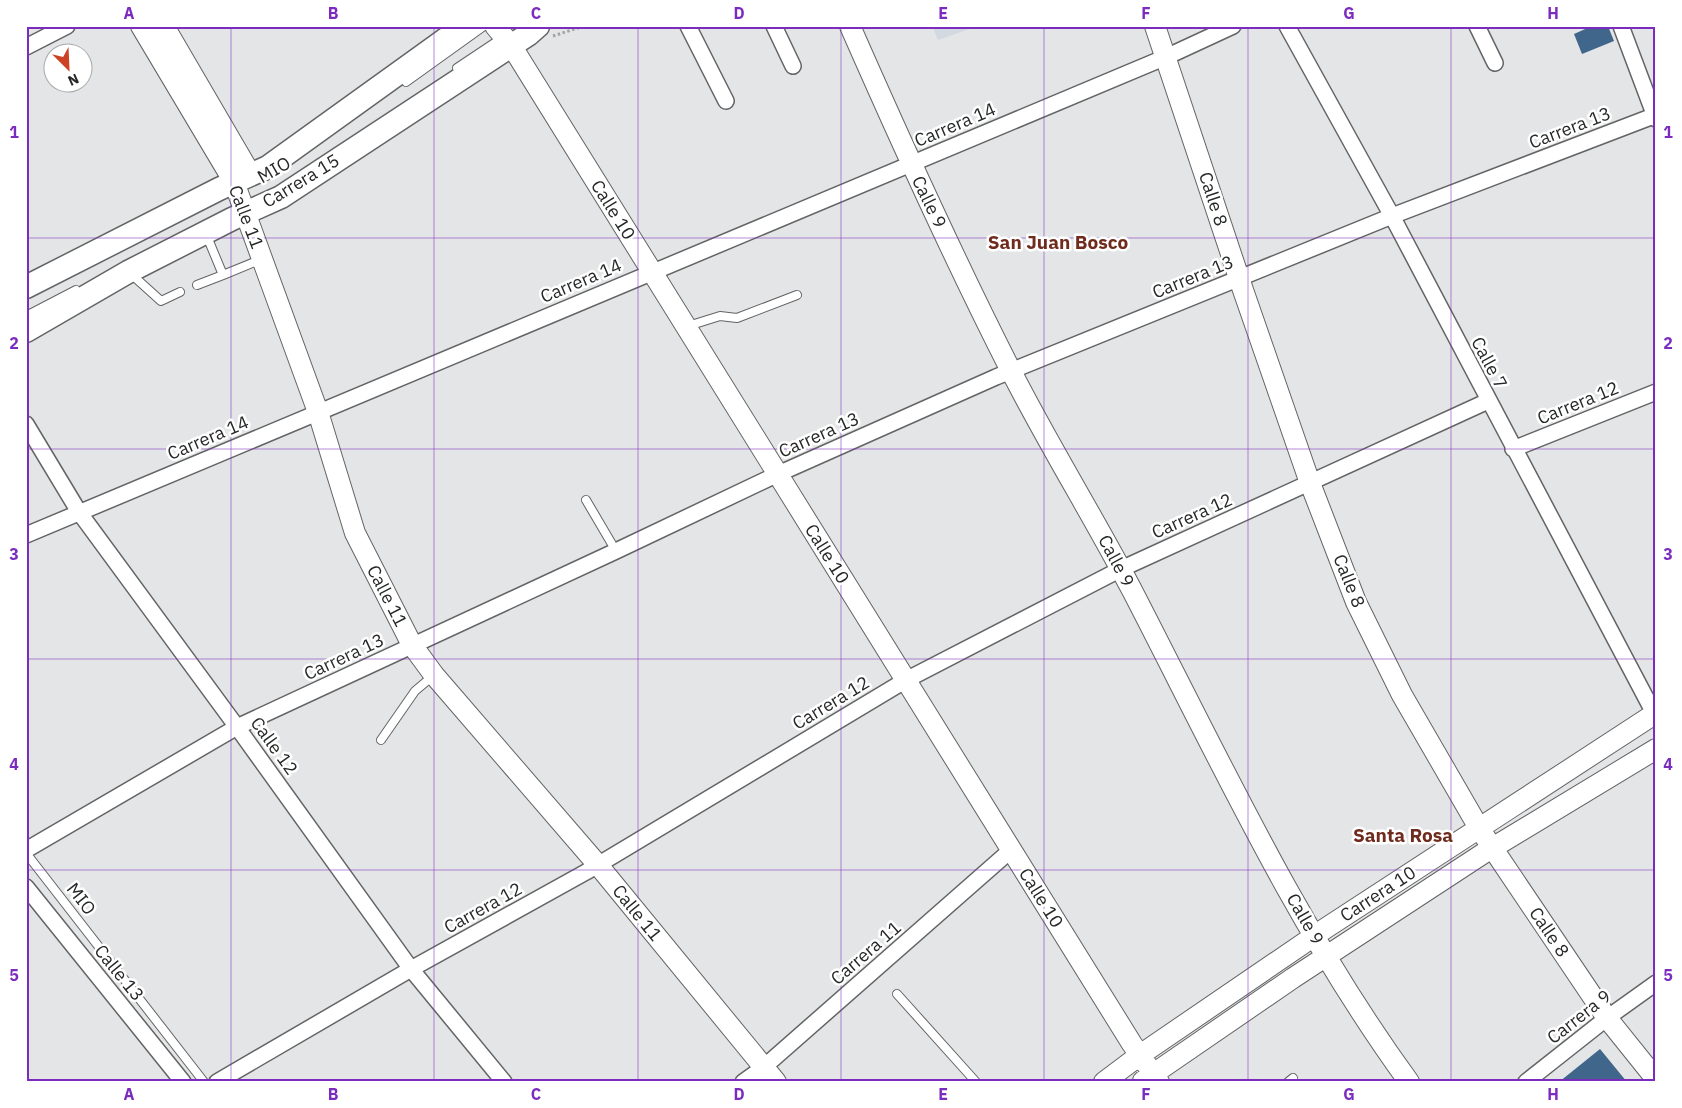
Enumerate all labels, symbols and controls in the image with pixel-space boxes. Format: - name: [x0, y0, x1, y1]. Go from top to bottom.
- text: A: [124, 3, 135, 23]
- text: B: [328, 3, 339, 23]
- text: C: [531, 3, 541, 23]
- text: D: [733, 3, 745, 23]
- text: E: [938, 3, 948, 23]
- text: F: [1141, 3, 1151, 23]
- text: G: [1343, 3, 1355, 23]
- text: H: [1547, 3, 1559, 23]
- north arrow: [42, 42, 92, 92]
- text: N: [65, 70, 82, 90]
- street label: Carrera 14: [911, 97, 999, 152]
- street label: Carrera 13: [1526, 101, 1614, 154]
- text: 1: [9, 122, 19, 142]
- text: 1: [1663, 122, 1673, 142]
- street label: Carrera 15: [258, 149, 343, 213]
- street label: MIO: [253, 151, 294, 188]
- street label: Calle 8: [1194, 169, 1233, 229]
- street label: Calle 9: [907, 172, 952, 232]
- street label: Calle 10: [586, 176, 641, 244]
- street label: Calle 11: [224, 182, 269, 252]
- district label: San Juan Bosco: [988, 230, 1129, 254]
- street label: Carrera 13: [1149, 250, 1237, 303]
- street label: Carrera 14: [537, 253, 625, 308]
- text: 2: [9, 333, 19, 353]
- street label: Calle 7: [1466, 333, 1513, 393]
- text: 2: [1663, 333, 1673, 353]
- street label: Carrera 12: [1534, 376, 1622, 429]
- street label: Carrera 13: [775, 407, 863, 462]
- street label: Carrera 14: [164, 410, 252, 465]
- street label: Carrera 12: [1148, 488, 1236, 543]
- street label: Calle 10: [800, 520, 855, 588]
- street label: Calle 9: [1093, 531, 1140, 591]
- text: 3: [9, 544, 19, 564]
- text: 3: [1663, 544, 1673, 564]
- street label: Calle 8: [1328, 551, 1371, 611]
- street label: Calle 11: [362, 561, 413, 631]
- street label: Carrera 13: [300, 628, 388, 685]
- street label: Carrera 12: [788, 671, 873, 735]
- street label: Calle 12: [246, 712, 303, 779]
- text: 4: [9, 754, 19, 774]
- text: 4: [1663, 754, 1673, 774]
- district label: Santa Rosa: [1353, 823, 1453, 847]
- street label: Carrera 10: [1335, 861, 1420, 927]
- street label: Calle 10: [1014, 864, 1069, 932]
- street label: Carrera 12: [440, 877, 526, 938]
- street label: MIO: [62, 878, 101, 919]
- street label: Calle 11: [608, 880, 667, 946]
- street label: Calle 9: [1282, 889, 1329, 948]
- street label: Calle 8: [1524, 902, 1574, 961]
- street label: Carrera 11: [826, 916, 906, 989]
- street label: Calle 13: [90, 940, 149, 1006]
- text: 5: [9, 965, 19, 985]
- text: 5: [1663, 965, 1673, 985]
- street label: Carrera 9: [1542, 984, 1615, 1049]
- text: A: [124, 1084, 135, 1104]
- text: B: [328, 1084, 339, 1104]
- text: C: [531, 1084, 541, 1104]
- text: D: [733, 1084, 745, 1104]
- text: E: [938, 1084, 948, 1104]
- text: F: [1141, 1084, 1151, 1104]
- text: G: [1343, 1084, 1355, 1104]
- text: H: [1547, 1084, 1559, 1104]

